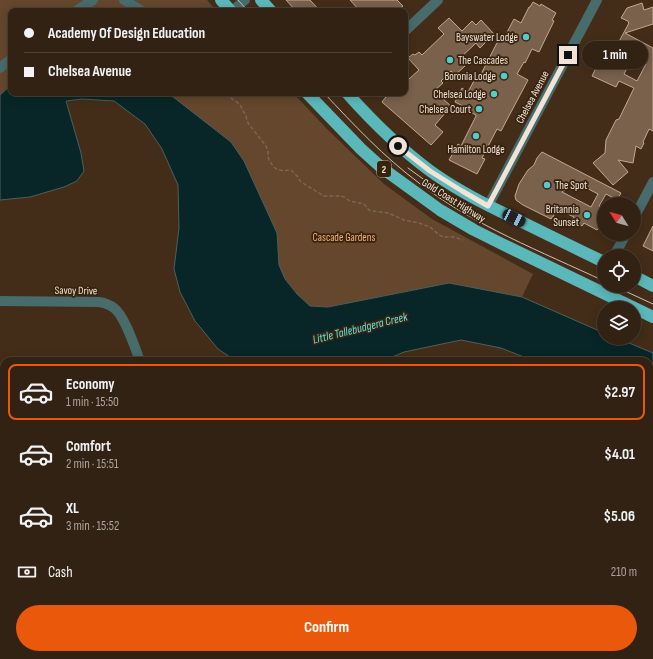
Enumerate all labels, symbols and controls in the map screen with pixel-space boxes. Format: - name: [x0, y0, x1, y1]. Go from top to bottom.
- text: Academy Of Design Education: [48, 24, 205, 43]
- place label: Bayswater Lodge: [456, 31, 518, 44]
- marker: Bayswater Lodge: [521, 32, 531, 42]
- callout: 1 min: [582, 41, 648, 69]
- route end: [559, 46, 577, 64]
- text: 1 min: [603, 47, 627, 63]
- place label: The Cascades: [458, 54, 508, 67]
- marker: The Cascades: [445, 55, 455, 65]
- text: Chelsea Avenue: [48, 62, 131, 81]
- street label: Chelsea Avenue: [513, 69, 552, 126]
- place label: Boronia Lodge: [444, 70, 496, 83]
- marker: Boronia Lodge: [499, 71, 509, 81]
- place label: Chelsea Lodge: [433, 88, 486, 101]
- marker: Chelsea Lodge: [489, 89, 499, 99]
- place label: Chelsea Court: [419, 103, 472, 116]
- marker: Chelsea Court: [474, 104, 484, 114]
- marker: Hamilton Lodge: [471, 131, 481, 141]
- route start: [389, 137, 407, 155]
- place label: Hamilton Lodge: [447, 143, 505, 156]
- road number: 2: [377, 161, 391, 177]
- street label: Gold Coast Highway: [419, 176, 489, 226]
- place label: The Spot: [555, 179, 588, 192]
- marker: The Spot: [542, 180, 552, 190]
- north arrow: [597, 197, 641, 241]
- map controls: [597, 197, 641, 345]
- place label: Britannia Sunset: [546, 203, 580, 229]
- car: [501, 207, 527, 229]
- marker: Britannia Sunset: [582, 210, 592, 220]
- park label: Cascade Gardens: [313, 231, 375, 244]
- button: locate: [597, 249, 641, 293]
- street label: Savoy Drive: [55, 284, 97, 297]
- button: layers: [597, 301, 641, 345]
- water label: Little Tallebudgera Creek: [311, 309, 410, 348]
- icon: car: [18, 374, 54, 410]
- text: Economy: [66, 375, 115, 394]
- text: $2.97: [604, 383, 635, 402]
- text: 1 min · 15:50: [66, 394, 119, 410]
- icon: car: [18, 436, 54, 472]
- text: Comfort: [66, 437, 111, 456]
- text: $4.01: [604, 445, 635, 464]
- text: 2 min · 15:51: [66, 456, 118, 472]
- icon: car: [18, 498, 54, 534]
- text: XL: [66, 499, 79, 518]
- text: $5.06: [603, 507, 635, 526]
- text: 3 min · 15:52: [66, 518, 119, 534]
- icon: cash: [16, 561, 38, 583]
- text: Cash: [48, 563, 73, 582]
- text: 210 m: [611, 564, 637, 580]
- button: Confirm: [16, 605, 637, 651]

